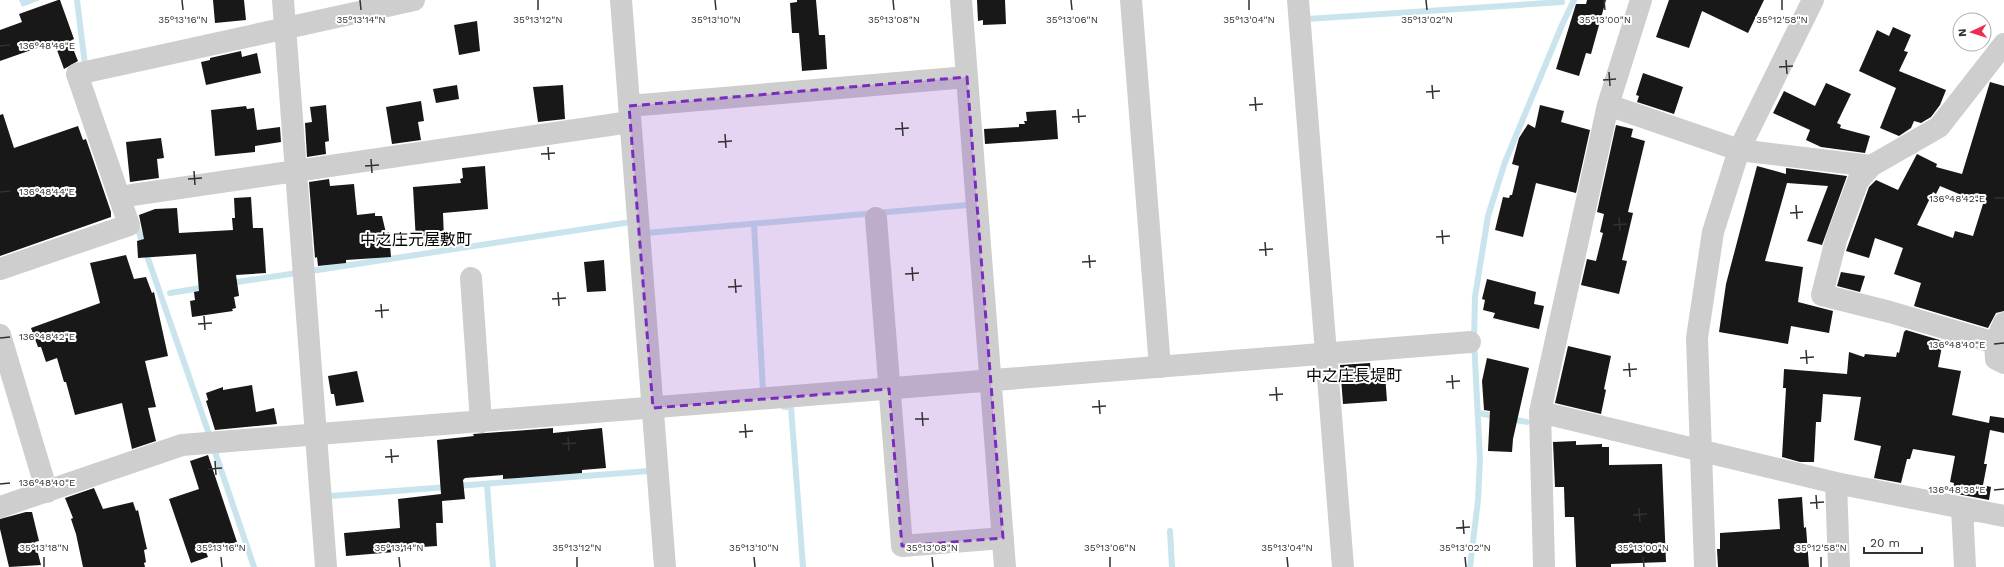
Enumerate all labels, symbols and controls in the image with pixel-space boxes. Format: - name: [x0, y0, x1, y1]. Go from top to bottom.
- north arrow: [1952, 12, 1992, 52]
- text: 35°13'16"N: [158, 14, 208, 25]
- text: 35°13'14"N: [336, 14, 386, 25]
- text: 35°13'12"N: [513, 14, 563, 25]
- text: 35°13'10"N: [691, 14, 741, 25]
- text: 35°13'08"N: [868, 14, 920, 25]
- text: 35°13'06"N: [1046, 14, 1098, 25]
- text: 35°13'04"N: [1223, 14, 1275, 25]
- text: 35°13'02"N: [1401, 14, 1453, 25]
- text: 35°13'00"N: [1579, 14, 1631, 25]
- text: 35°12'58"N: [1756, 14, 1808, 25]
- text: N: [1956, 28, 1969, 37]
- text: 136°48'46"E: [19, 40, 75, 51]
- text: 136°48'44"E: [19, 186, 75, 197]
- text: 136°48'42"E: [1929, 193, 1985, 204]
- district label: 中之庄元屋敷町: [360, 230, 472, 249]
- text: 136°48'42"E: [19, 331, 75, 342]
- text: 136°48'40"E: [1929, 339, 1985, 350]
- district label: 中之庄長堤町: [1306, 366, 1402, 385]
- text: 136°48'40"E: [19, 477, 75, 488]
- text: 136°48'38"E: [1928, 484, 1986, 495]
- scale bar: [1864, 529, 1922, 555]
- text: 20 m: [1870, 536, 1900, 550]
- text: 35°13'18"N: [19, 542, 69, 553]
- text: 35°13'16"N: [196, 542, 246, 553]
- text: 35°13'14"N: [374, 542, 424, 553]
- text: 35°13'12"N: [552, 542, 602, 553]
- text: 35°13'10"N: [729, 542, 779, 553]
- text: 35°13'08"N: [906, 542, 958, 553]
- text: 35°13'06"N: [1084, 542, 1136, 553]
- text: 35°13'04"N: [1261, 542, 1313, 553]
- text: 35°13'02"N: [1439, 542, 1491, 553]
- text: 35°13'00"N: [1617, 542, 1669, 553]
- text: 35°12'58"N: [1795, 542, 1847, 553]

